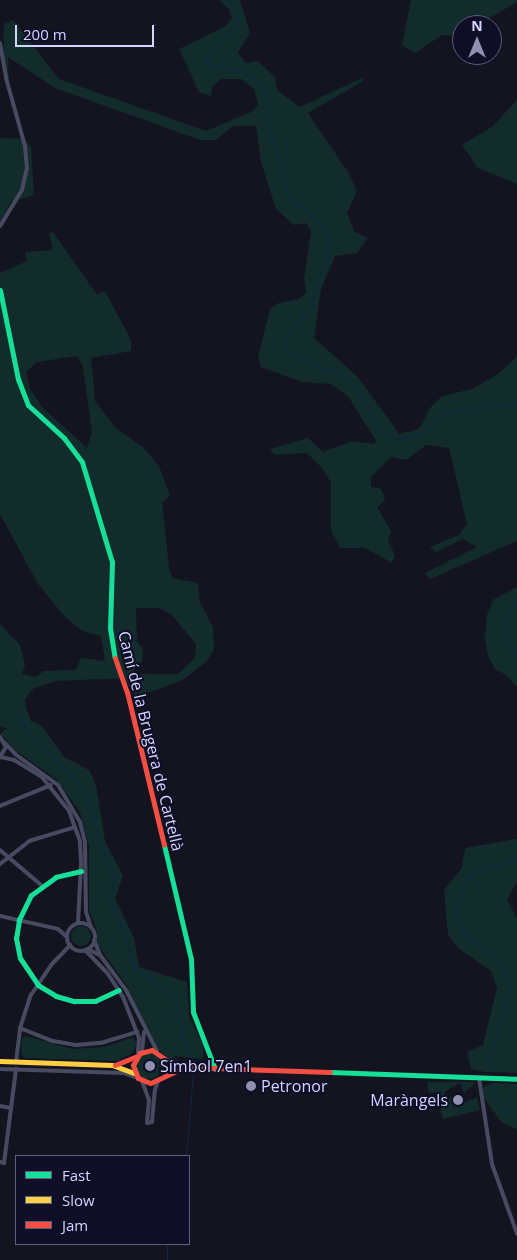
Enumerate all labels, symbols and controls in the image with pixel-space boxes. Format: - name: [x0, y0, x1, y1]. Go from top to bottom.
- scale bar: [18, 15, 156, 47]
- north arrow: [452, 15, 502, 65]
- text: N: [471, 16, 483, 35]
- text: 200 m: [23, 24, 67, 44]
- street label: Camí de la Brugera de Cartellà: [114, 629, 188, 853]
- place label: Símbol 7en1: [160, 1056, 252, 1076]
- marker: Símbol 7en1: [144, 1060, 156, 1072]
- place label: Petronor: [261, 1076, 327, 1096]
- marker: Petronor: [245, 1080, 257, 1092]
- place label: Maràngels: [370, 1090, 448, 1110]
- marker: Maràngels: [452, 1094, 464, 1106]
- legend: [15, 1155, 190, 1245]
- text: Fast: [62, 1165, 91, 1185]
- text: Slow: [62, 1190, 95, 1210]
- text: Jam: [62, 1215, 88, 1235]

